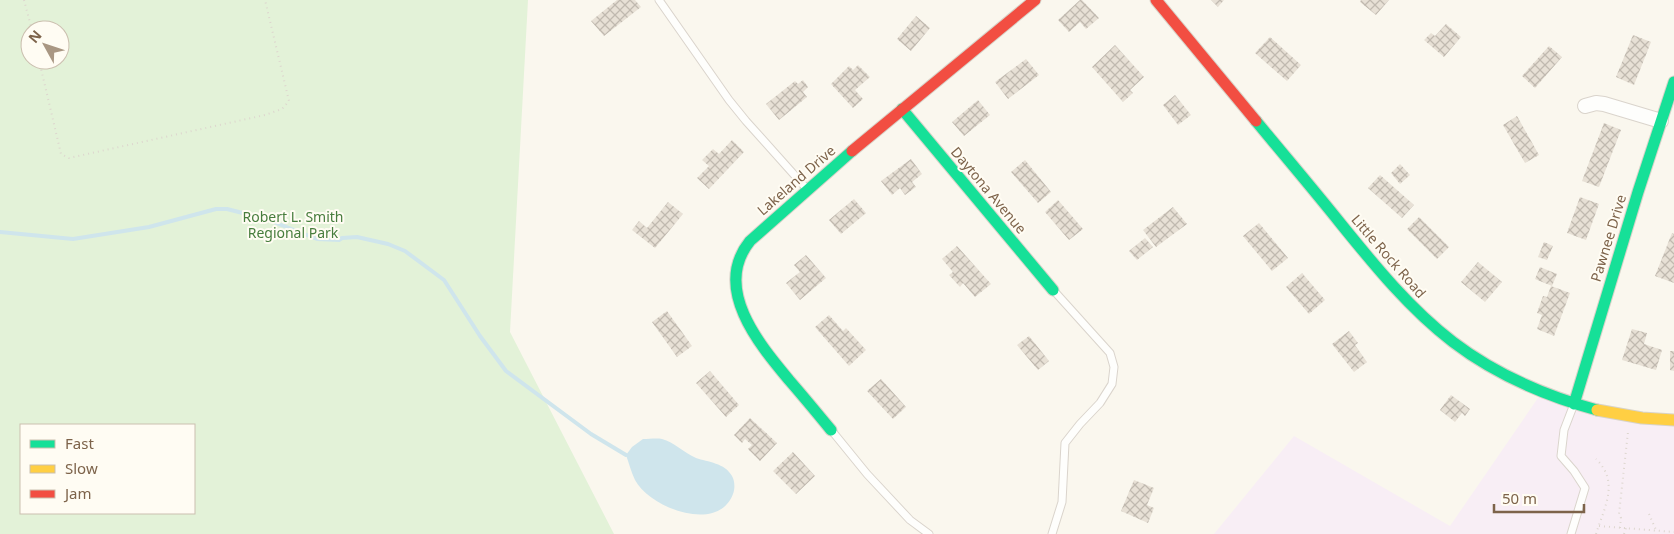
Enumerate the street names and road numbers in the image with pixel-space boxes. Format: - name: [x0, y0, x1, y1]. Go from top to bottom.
- street label: Lakeland Drive: [753, 141, 839, 219]
- street label: Daytona Avenue: [947, 143, 1031, 238]
- street label: Pawnee Drive: [1586, 192, 1630, 284]
- street label: Little Rock Road: [1347, 210, 1431, 302]

